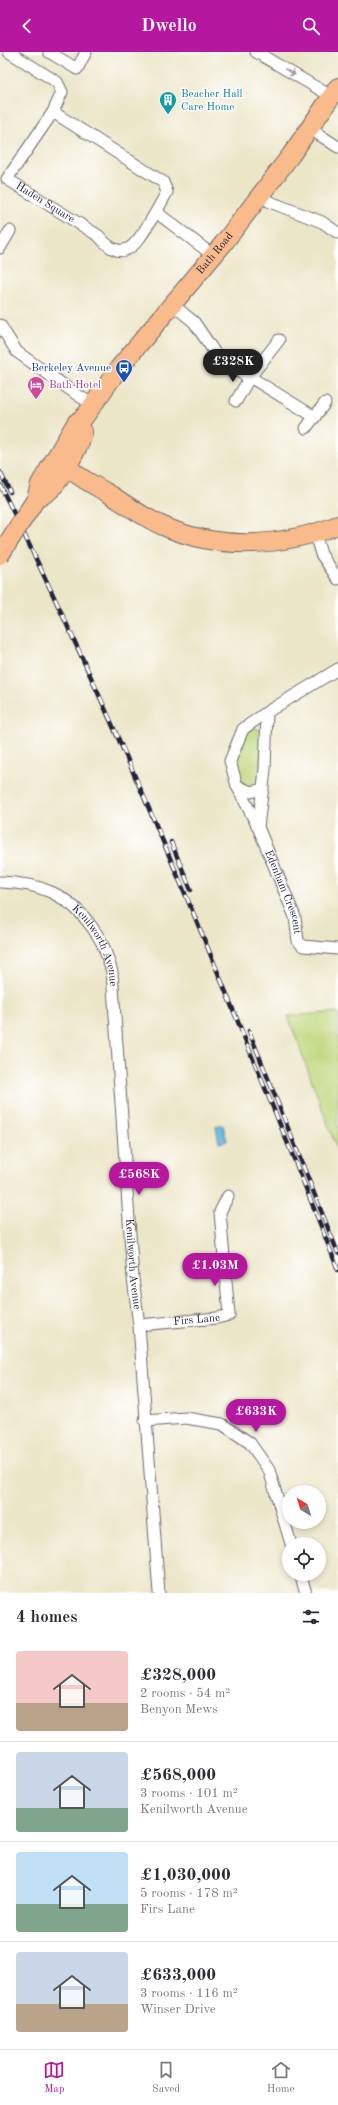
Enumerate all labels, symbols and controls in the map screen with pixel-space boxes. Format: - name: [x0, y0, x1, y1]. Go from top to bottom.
- icon: back: [16, 15, 38, 37]
- icon: search: [300, 15, 322, 37]
- text: Dwello: [141, 17, 197, 35]
- one-way arrow: [284, 68, 296, 76]
- place label: Beacher Hall Care Home: [181, 89, 243, 113]
- building icon: Beacher Hall Care Home: [158, 90, 178, 115]
- street label: Haden Square: [14, 180, 77, 225]
- street label: Bath Road: [195, 230, 235, 276]
- pin: £328K: [205, 349, 261, 383]
- text: £328K: [212, 355, 254, 368]
- bus stop icon: Berkeley Avenue: [114, 358, 134, 383]
- place label: Berkeley Avenue: [31, 363, 111, 374]
- hotel icon: Bath Hotel: [26, 375, 46, 400]
- place label: Bath Hotel: [49, 380, 101, 391]
- street label: Edenham Crescent: [263, 849, 303, 935]
- street label: Kenilworth Avenue: [70, 903, 118, 987]
- pin: £568K: [111, 1162, 167, 1196]
- text: £568K: [118, 1168, 160, 1181]
- street label: Kenilworth Avenue: [123, 1218, 142, 1310]
- pin: £1.03M: [182, 1253, 248, 1287]
- text: £1.03M: [191, 1259, 239, 1272]
- street label: Firs Lane: [173, 1312, 221, 1327]
- pin: £633K: [228, 1399, 284, 1433]
- text: £633K: [235, 1405, 277, 1418]
- north arrow: [282, 1485, 326, 1529]
- map controls: [282, 1485, 326, 1581]
- button: locate: [282, 1537, 326, 1581]
- icon: filters: [300, 1606, 322, 1628]
- text: 4 homes: [16, 1609, 78, 1626]
- icon: home: [48, 1667, 96, 1715]
- text: £328,000: [140, 1667, 216, 1684]
- text: 2 rooms · 54 m²: [140, 1687, 230, 1700]
- text: Benyon Mews: [140, 1703, 218, 1716]
- text: £568,000: [140, 1767, 216, 1784]
- icon: home: [48, 1768, 96, 1816]
- text: 3 rooms · 101 m²: [140, 1787, 238, 1800]
- text: Kenilworth Avenue: [140, 1803, 248, 1816]
- text: £1,030,000: [140, 1867, 231, 1884]
- icon: home: [48, 1868, 96, 1916]
- text: 5 rooms · 178 m²: [140, 1887, 238, 1900]
- text: Firs Lane: [140, 1903, 195, 1916]
- text: £633,000: [140, 1967, 216, 1984]
- icon: home: [48, 1968, 96, 2016]
- text: 3 rooms · 116 m²: [140, 1987, 238, 2000]
- text: Winser Drive: [140, 2003, 216, 2016]
- tab: Map: [43, 2059, 65, 2097]
- tab: Saved: [152, 2059, 180, 2097]
- tab: Home: [267, 2059, 295, 2097]

